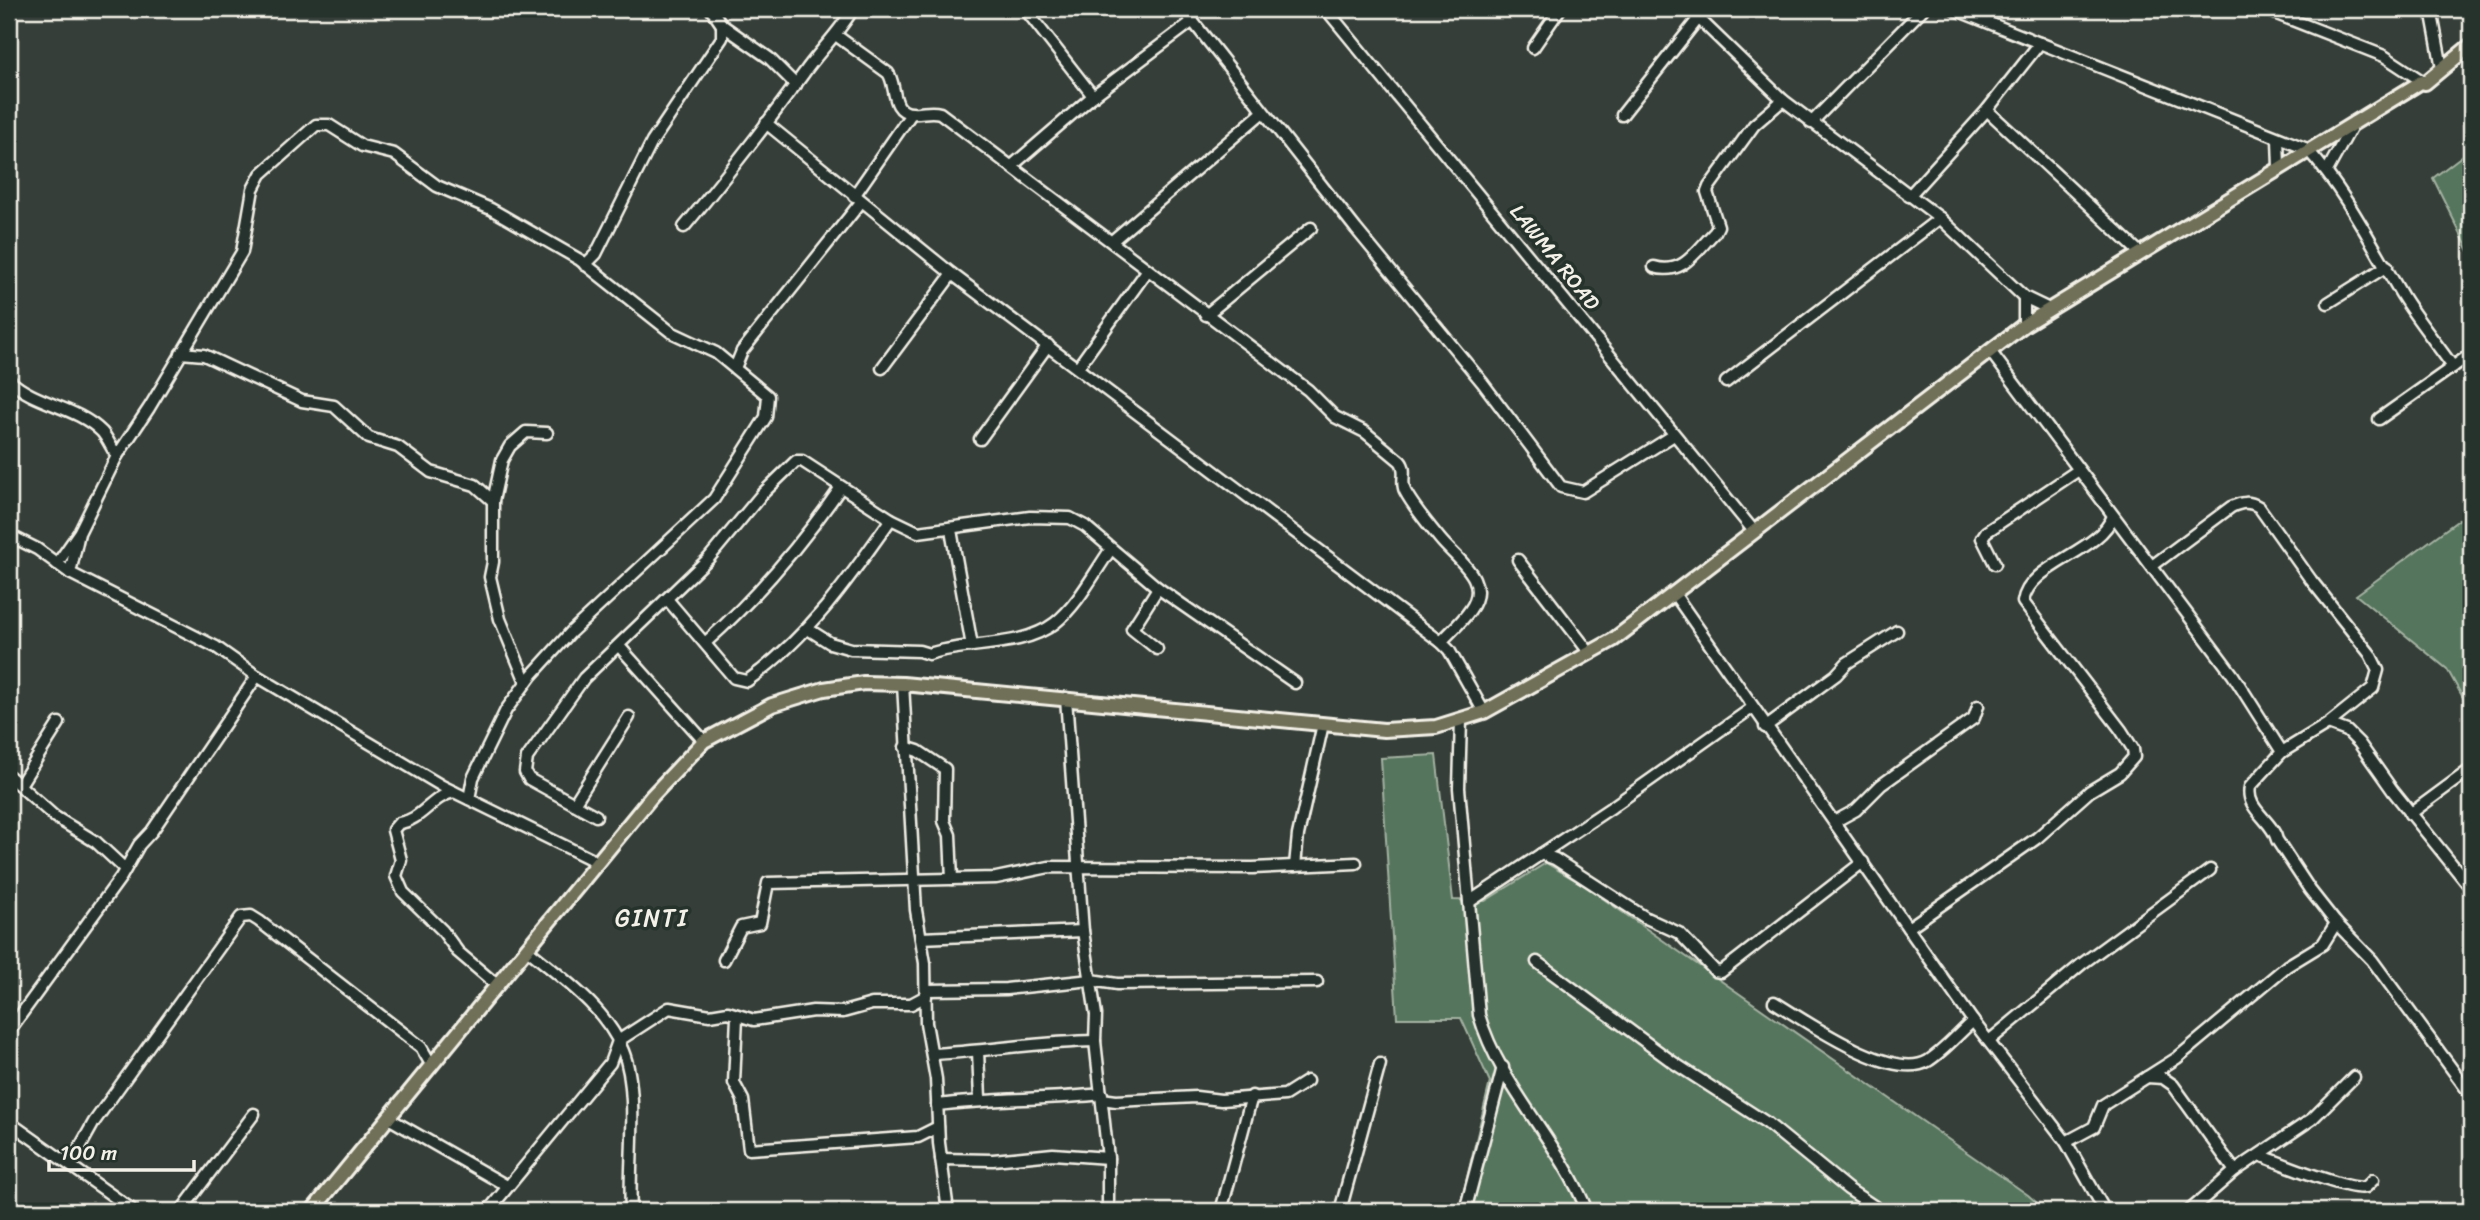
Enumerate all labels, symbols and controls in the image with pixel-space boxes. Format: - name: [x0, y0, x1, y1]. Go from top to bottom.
- street label: LAWMA ROAD: [1500, 195, 1611, 319]
- district label: GINTI: [615, 897, 689, 939]
- scale bar: [49, 1129, 194, 1173]
- text: 100 m: [60, 1134, 117, 1172]

